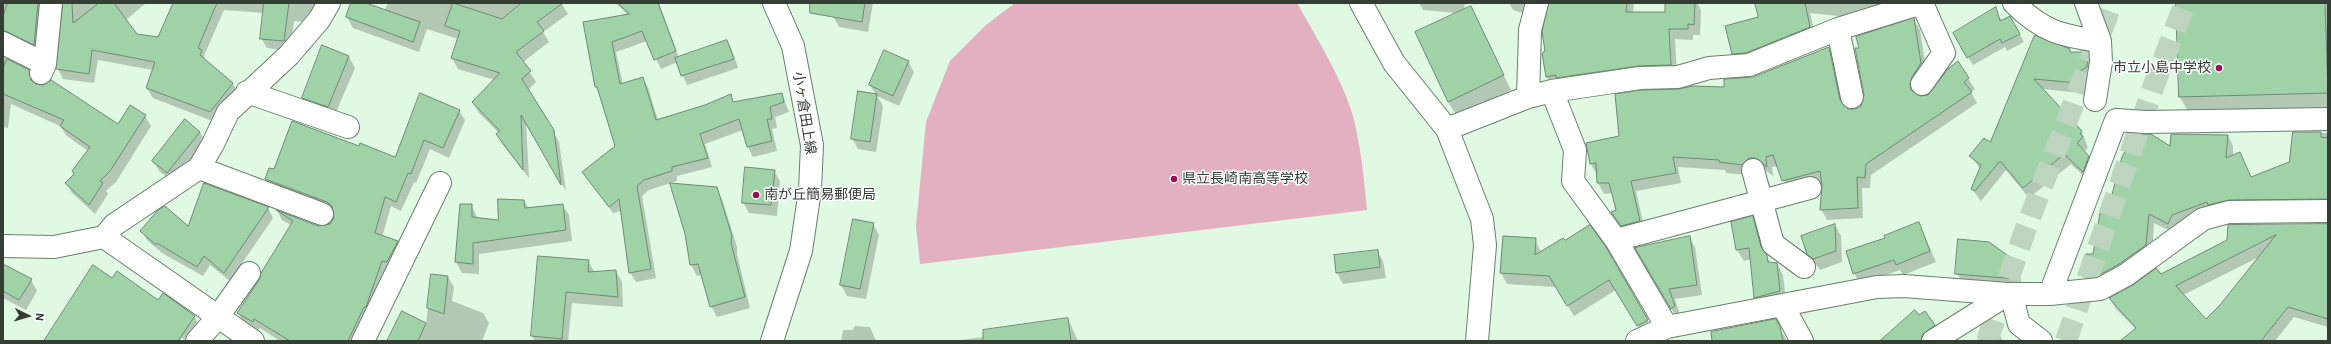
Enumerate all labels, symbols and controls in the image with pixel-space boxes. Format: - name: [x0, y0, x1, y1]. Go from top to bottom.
- place label: 市立小島中学校: [2113, 60, 2211, 76]
- marker: 市立小島中学校: [2214, 63, 2224, 73]
- street label: 小ヶ倉田上線: [789, 70, 819, 156]
- place label: 県立長崎南高等学校: [1182, 171, 1308, 187]
- marker: 県立長崎南高等学校: [1169, 174, 1179, 184]
- place label: 南が丘簡易郵便局: [764, 187, 876, 203]
- marker: 南が丘簡易郵便局: [751, 190, 761, 200]
- north arrow: [8, 296, 48, 336]
- text: N: [33, 312, 47, 322]

